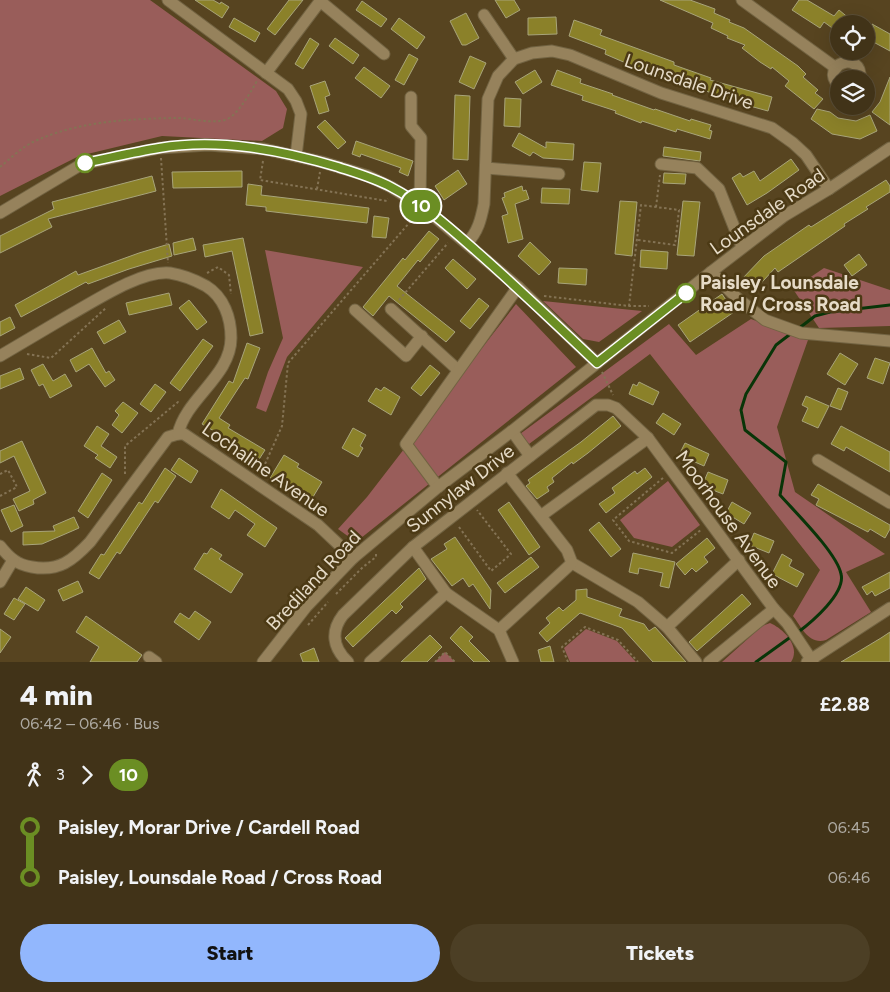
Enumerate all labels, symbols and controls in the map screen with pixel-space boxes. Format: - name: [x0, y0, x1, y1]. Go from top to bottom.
- map controls: [830, 15, 875, 115]
- button: locate: [830, 15, 875, 60]
- street label: Lounsdale Drive: [621, 49, 756, 114]
- button: layers: [830, 70, 875, 115]
- unlabelled marker: [75, 153, 95, 173]
- street label: Lounsdale Road: [705, 163, 829, 259]
- line badge: 10: [398, 190, 444, 222]
- text: 10: [411, 195, 431, 217]
- place label: Paisley, Lounsdale Road / Cross Road: [700, 271, 861, 316]
- marker: Paisley, Lounsdale Road / Cross Road: [676, 283, 696, 303]
- street label: Lochaline Avenue: [198, 417, 334, 522]
- street label: Sunnylaw Drive: [402, 439, 519, 538]
- street label: Moorhouse Avenue: [671, 446, 786, 593]
- street label: Brediland Road: [261, 526, 365, 635]
- text: 4 min: [20, 678, 93, 712]
- text: £2.88: [820, 693, 870, 716]
- text: 06:42 – 06:46 · Bus: [20, 714, 159, 733]
- icon: walk: [20, 761, 48, 789]
- icon: forward: [73, 761, 101, 789]
- text: 10: [119, 764, 138, 786]
- text: 3: [56, 765, 65, 784]
- text: Paisley, Morar Drive / Cardell Road: [58, 816, 360, 839]
- text: 06:45: [828, 818, 870, 837]
- text: Paisley, Lounsdale Road / Cross Road: [58, 866, 382, 889]
- text: 06:46: [828, 868, 870, 887]
- button: Start: [20, 924, 440, 982]
- button: Tickets: [450, 924, 870, 982]

